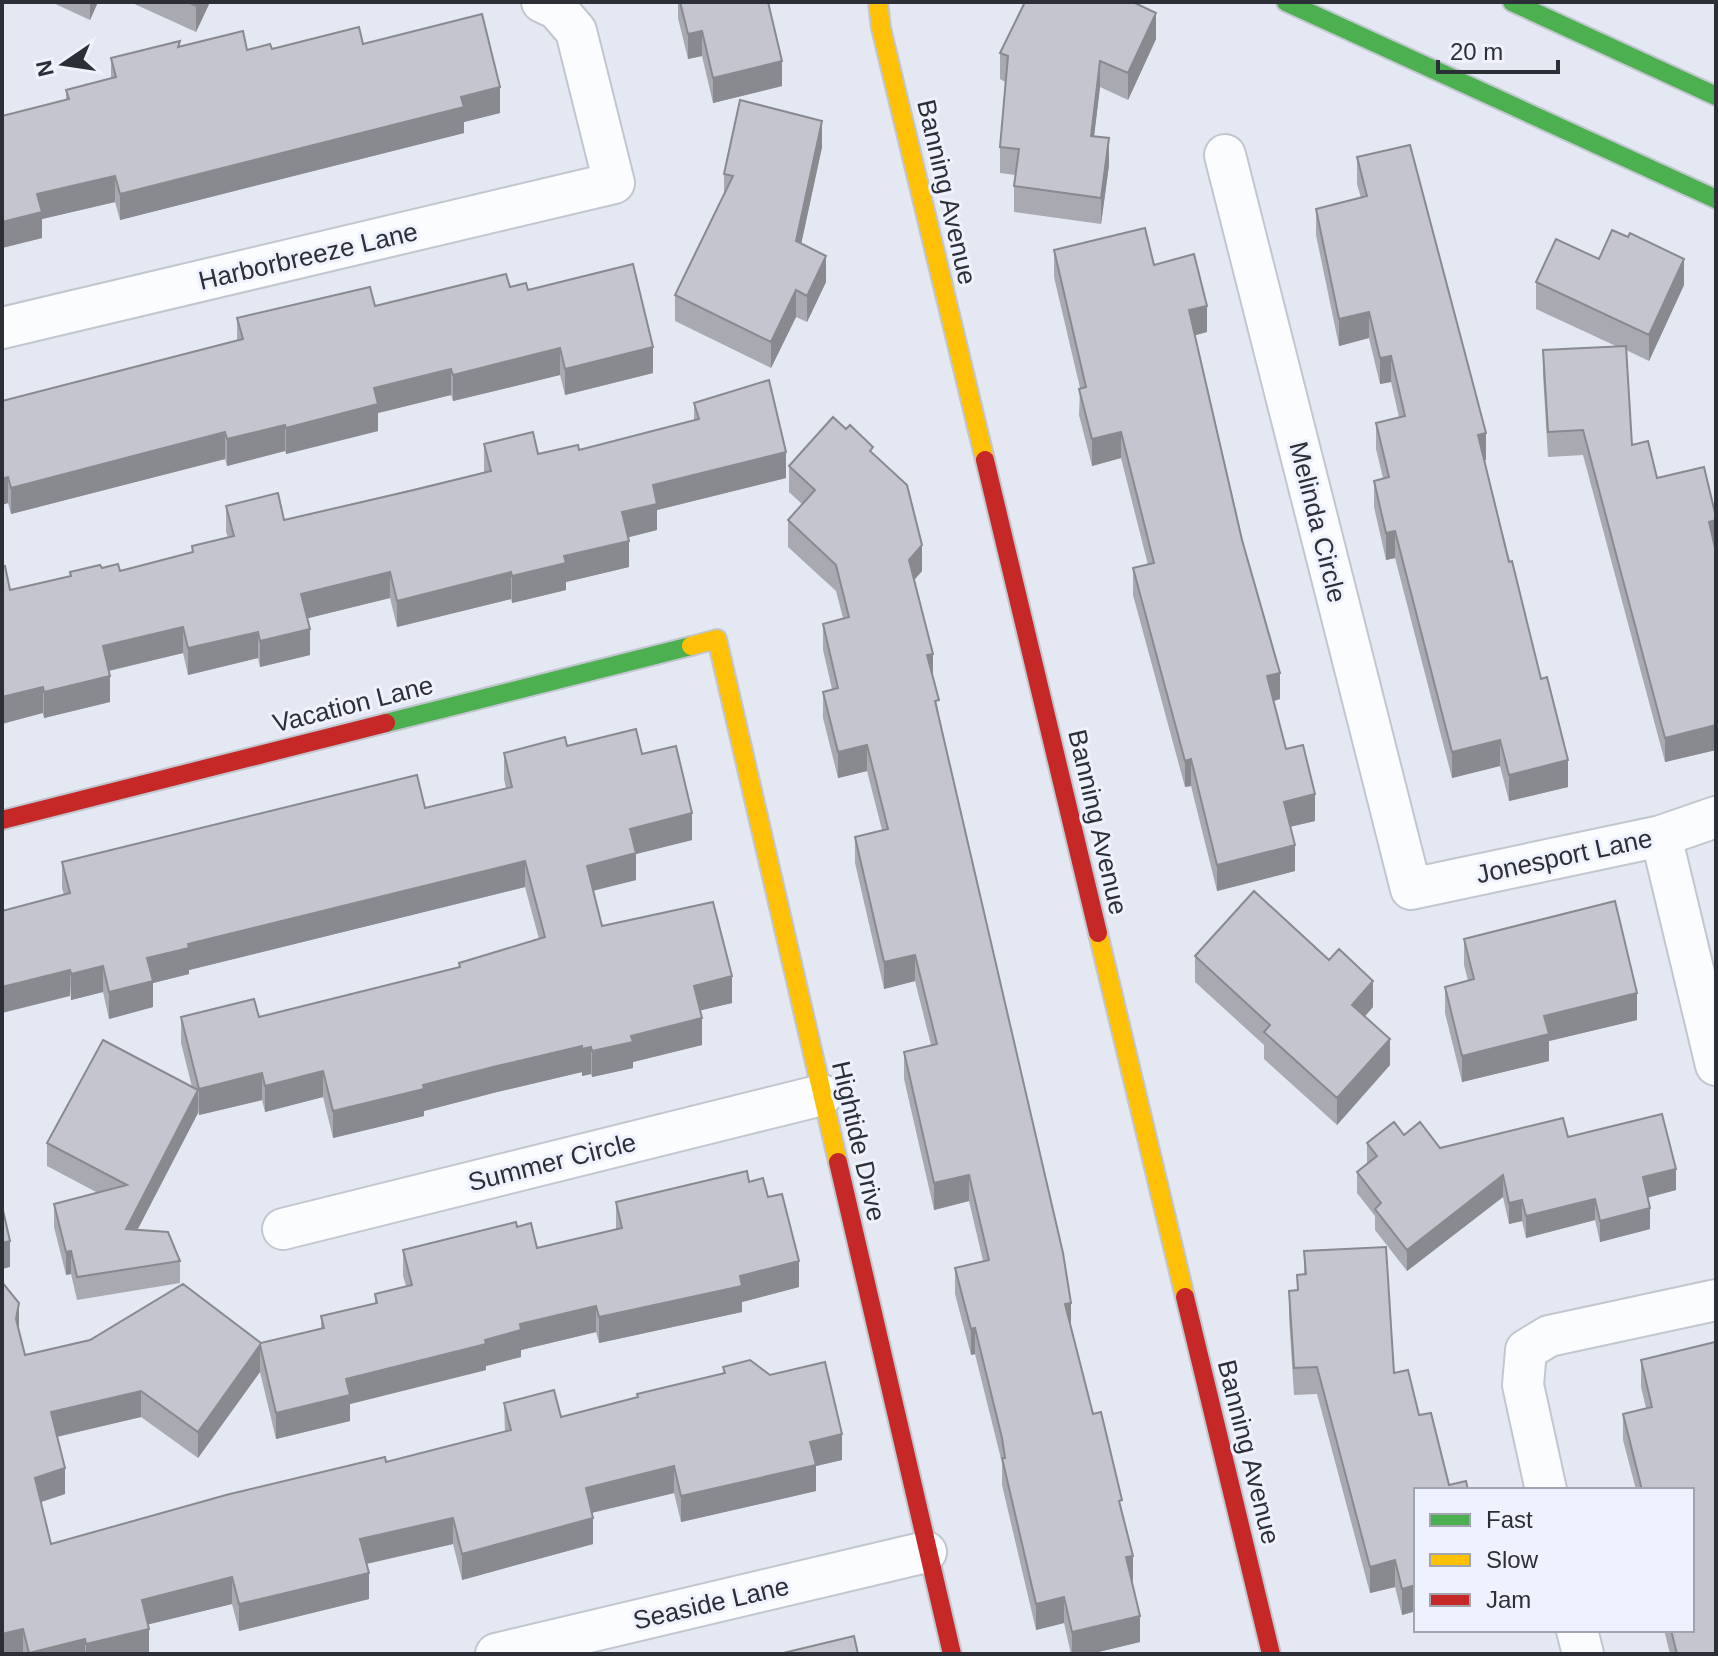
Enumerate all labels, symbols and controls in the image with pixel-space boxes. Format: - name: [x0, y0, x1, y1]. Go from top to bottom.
- north arrow: [24, 24, 104, 104]
- scale bar: [1438, 24, 1558, 74]
- text: 20 m: [1450, 38, 1503, 65]
- text: N: [31, 58, 59, 79]
- street label: Banning Avenue: [911, 97, 983, 287]
- street label: Harborbreeze Lane: [195, 216, 421, 296]
- street label: Melinda Circle: [1284, 438, 1352, 606]
- street label: Vacation Lane: [270, 670, 436, 738]
- street label: Banning Avenue: [1062, 727, 1134, 917]
- street label: Jonesport Lane: [1473, 823, 1655, 889]
- street label: Hightide Drive: [826, 1058, 892, 1224]
- street label: Summer Circle: [465, 1127, 639, 1197]
- street label: Banning Avenue: [1212, 1357, 1286, 1547]
- legend: [1414, 1488, 1694, 1632]
- text: Fast: [1486, 1506, 1533, 1533]
- text: Slow: [1486, 1546, 1539, 1573]
- street label: Seaside Lane: [630, 1570, 792, 1636]
- text: Jam: [1486, 1586, 1531, 1613]

